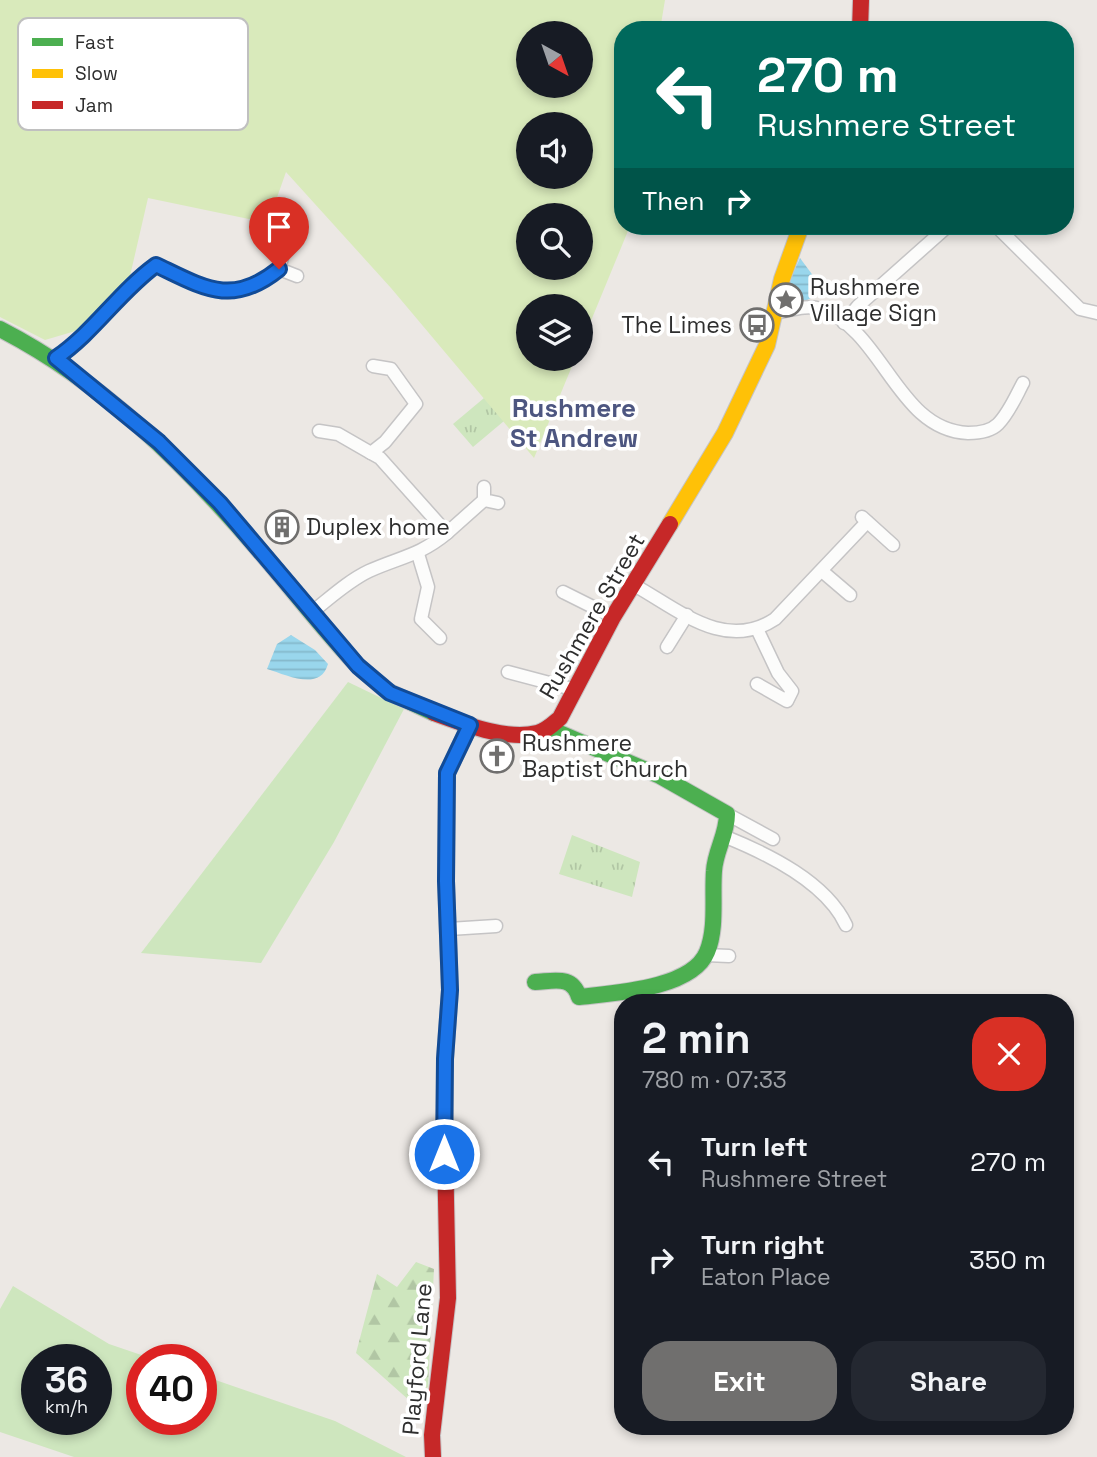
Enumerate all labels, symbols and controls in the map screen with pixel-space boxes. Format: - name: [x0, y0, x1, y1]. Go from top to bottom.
- legend: [18, 18, 248, 130]
- north arrow: [516, 21, 593, 98]
- map controls: [516, 21, 593, 371]
- text: Fast: [75, 30, 115, 55]
- text: 270 m: [757, 44, 899, 106]
- icon: left: [642, 49, 733, 140]
- text: Slow: [75, 61, 118, 86]
- text: Jam: [75, 93, 113, 118]
- text: Rushmere Street: [757, 105, 1016, 145]
- button: sound: [516, 112, 593, 189]
- icon: right: [719, 182, 757, 220]
- text: Then: [642, 184, 705, 218]
- pin: [249, 197, 309, 269]
- button: search: [516, 203, 593, 280]
- icon: arrive: [260, 208, 298, 246]
- place label: Rushmere Village Sign: [810, 272, 937, 328]
- place icon: Rushmere Village Sign: [767, 281, 805, 319]
- button: layers: [516, 294, 593, 371]
- bus stop icon: The Limes: [738, 306, 776, 344]
- place label: The Limes: [621, 310, 732, 340]
- district label: Rushmere St Andrew: [510, 391, 638, 455]
- building icon: Duplex home: [263, 508, 301, 546]
- place label: Duplex home: [306, 512, 450, 542]
- street label: Rushmere Street: [532, 528, 652, 704]
- place label: Rushmere Baptist Church: [522, 728, 688, 784]
- church icon: Rushmere Baptist Church: [478, 737, 516, 775]
- text: 2 min: [642, 1012, 751, 1065]
- button: close: [972, 1017, 1046, 1091]
- text: 780 m · 07:33: [642, 1065, 787, 1095]
- position arrow: [407, 1117, 481, 1191]
- text: Turn left: [701, 1130, 808, 1164]
- icon: left: [642, 1143, 680, 1181]
- text: 270 m: [970, 1145, 1046, 1179]
- text: Rushmere Street: [701, 1164, 887, 1194]
- text: Turn right: [701, 1228, 825, 1262]
- icon: right: [642, 1241, 680, 1279]
- text: 350 m: [969, 1243, 1046, 1277]
- text: Eaton Place: [701, 1262, 831, 1292]
- street label: Playford Lane: [395, 1282, 439, 1436]
- button: Exit: [642, 1341, 837, 1421]
- button: Share: [851, 1341, 1046, 1421]
- speed limit sign: 40: [126, 1344, 217, 1435]
- text: 36: [45, 1358, 88, 1402]
- text: km/h: [45, 1395, 88, 1418]

